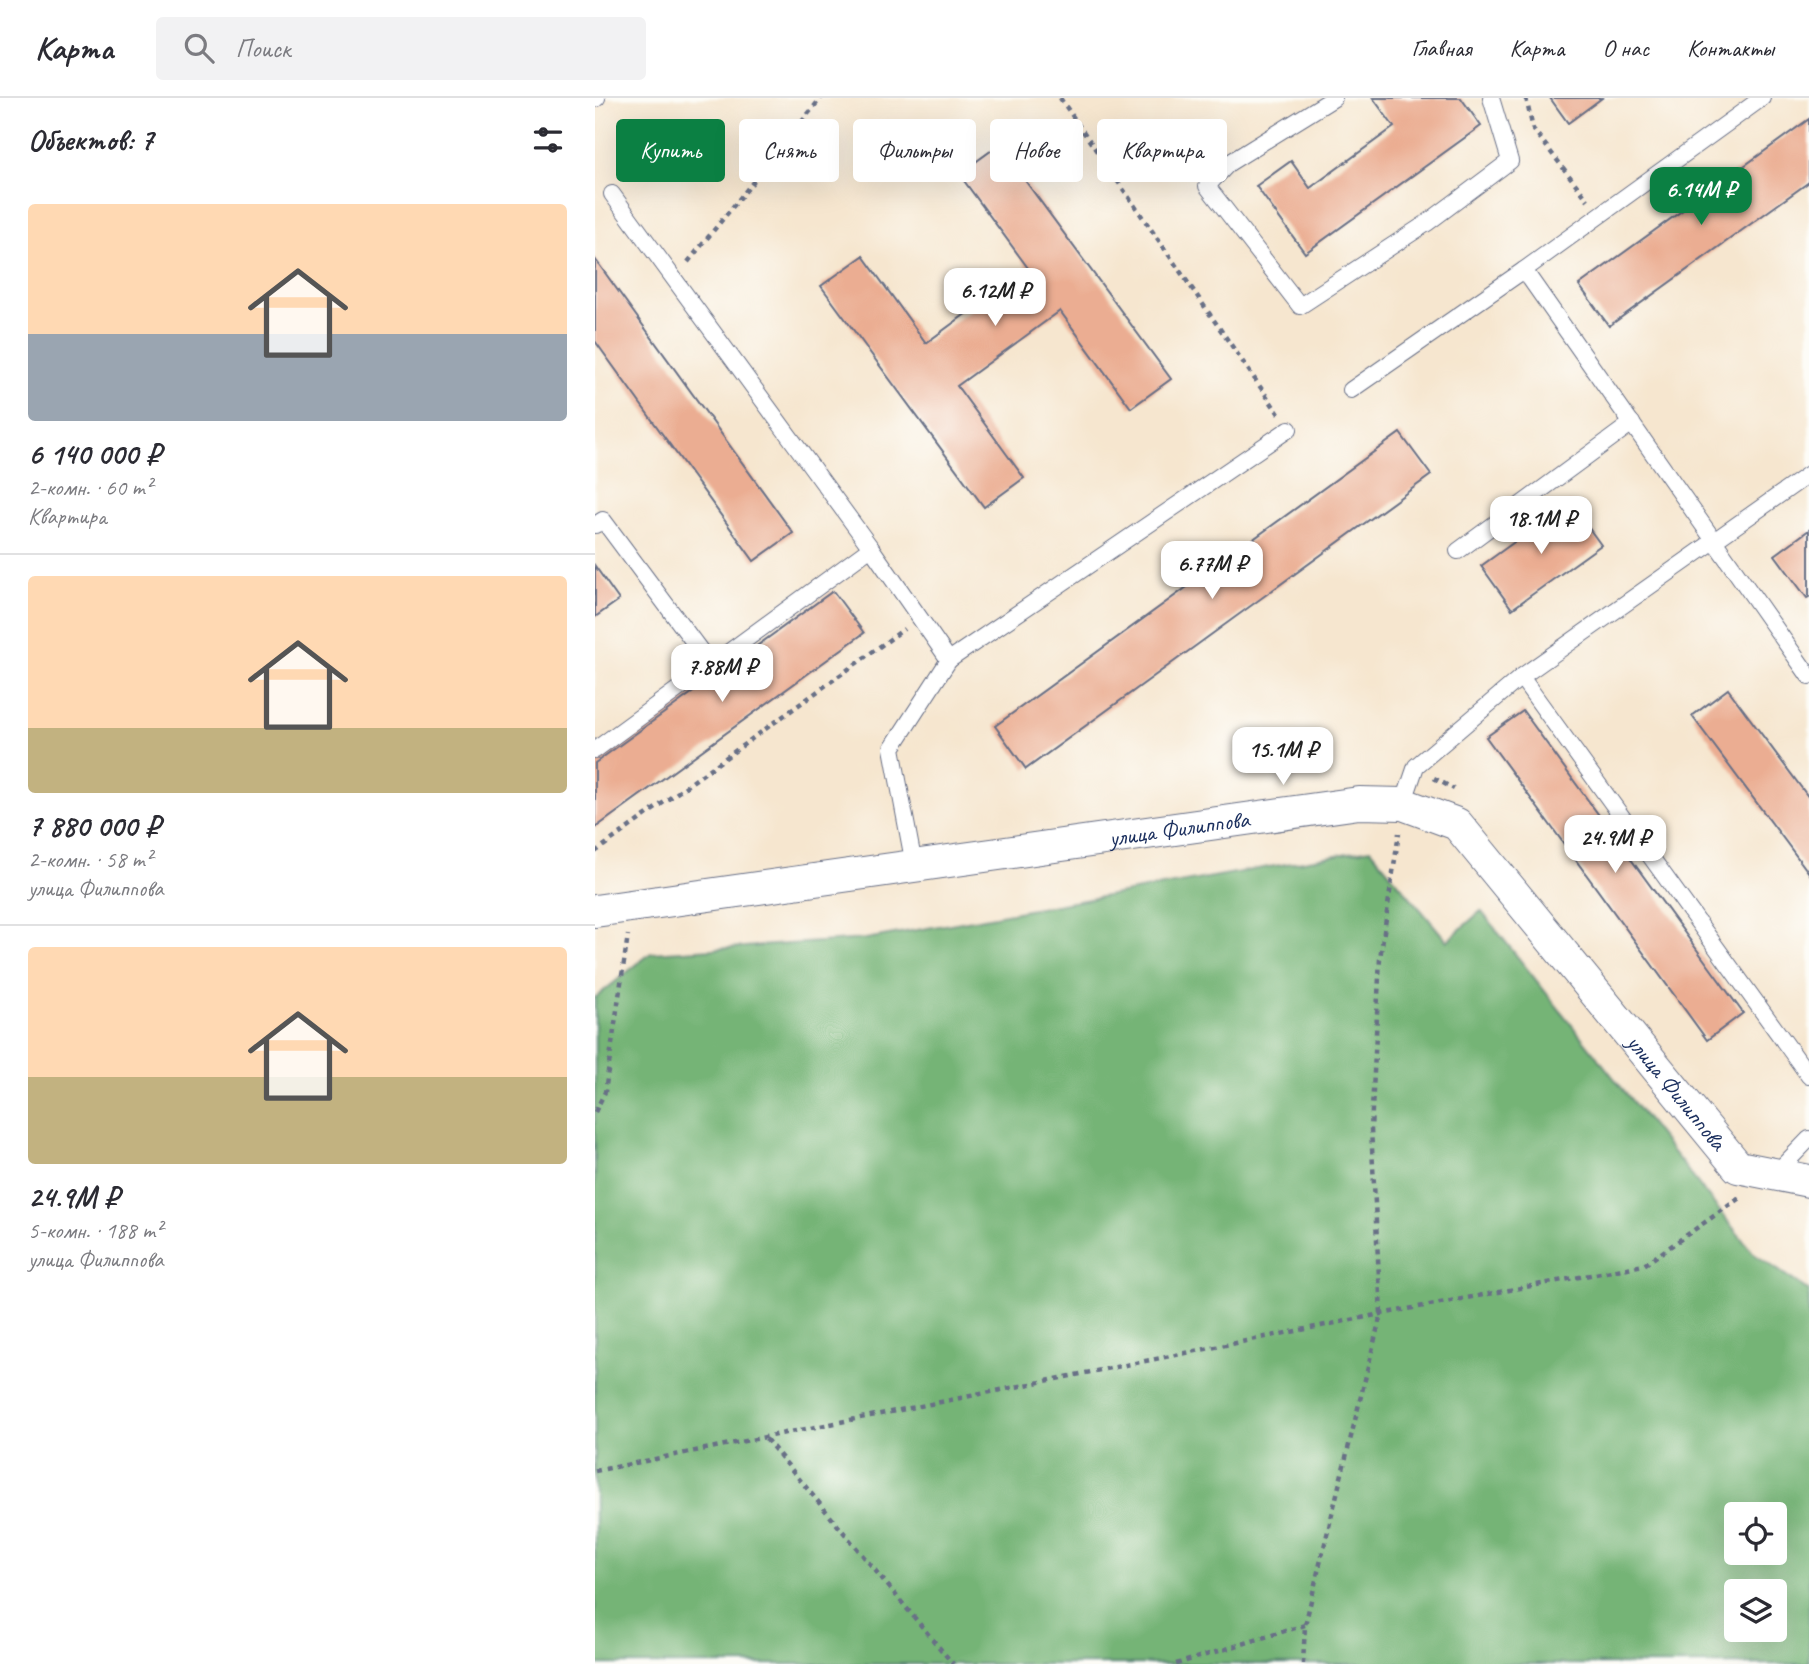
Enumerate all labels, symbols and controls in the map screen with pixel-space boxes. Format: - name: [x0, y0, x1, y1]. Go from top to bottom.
- search box: [156, 17, 646, 80]
- text: Карта: [35, 27, 114, 69]
- icon: search: [180, 29, 218, 67]
- text: Поиск: [236, 32, 290, 65]
- text: Главная: [1411, 33, 1472, 63]
- text: Карта: [1510, 33, 1564, 63]
- text: О нас: [1602, 33, 1649, 63]
- text: Контакты: [1687, 33, 1774, 63]
- chip: Купить: [616, 119, 725, 182]
- chip: Снять: [739, 119, 839, 182]
- chip: Фильтры: [853, 119, 976, 182]
- chip: Новое: [990, 119, 1083, 182]
- chip: Квартира: [1097, 119, 1227, 182]
- text: Объектов: 7: [28, 121, 153, 159]
- icon: filters: [529, 121, 567, 159]
- pin: 6.14M ₽: [1636, 167, 1766, 227]
- text: 6.14M ₽: [1666, 175, 1736, 204]
- icon: home: [235, 250, 361, 376]
- pin: 6.12M ₽: [930, 268, 1060, 328]
- text: 6.12M ₽: [960, 276, 1030, 305]
- text: 6 140 000 ₽: [28, 435, 160, 473]
- text: 2-комн. · 60 m²: [28, 473, 152, 502]
- pin: 18.1M ₽: [1476, 496, 1606, 556]
- text: Квартира: [28, 502, 106, 531]
- text: 18.1M ₽: [1506, 504, 1576, 533]
- pin: 6.77M ₽: [1147, 542, 1277, 601]
- text: 6.77M ₽: [1177, 549, 1247, 578]
- icon: home: [235, 622, 361, 748]
- pin: 7.88M ₽: [657, 644, 787, 704]
- text: 7.88M ₽: [687, 652, 757, 681]
- pin: 15.1M ₽: [1218, 728, 1348, 787]
- text: 15.1M ₽: [1248, 735, 1318, 764]
- street label: улица Филиппова: [1105, 803, 1253, 853]
- text: 7 880 000 ₽: [28, 807, 160, 845]
- pin: 24.9M ₽: [1550, 816, 1680, 875]
- text: 24.9M ₽: [1580, 823, 1650, 852]
- text: 2-комн. · 58 m²: [28, 845, 152, 874]
- text: улица Филиппова: [28, 874, 163, 903]
- icon: home: [235, 993, 361, 1119]
- street label: улица Филиппова: [1619, 1027, 1734, 1158]
- text: 24.9M ₽: [28, 1178, 119, 1216]
- text: 5-комн. · 188 m²: [28, 1216, 162, 1245]
- text: улица Филиппова: [28, 1245, 163, 1274]
- map controls: [1724, 1502, 1787, 1642]
- button: locate: [1724, 1502, 1787, 1565]
- button: layers: [1724, 1579, 1787, 1642]

